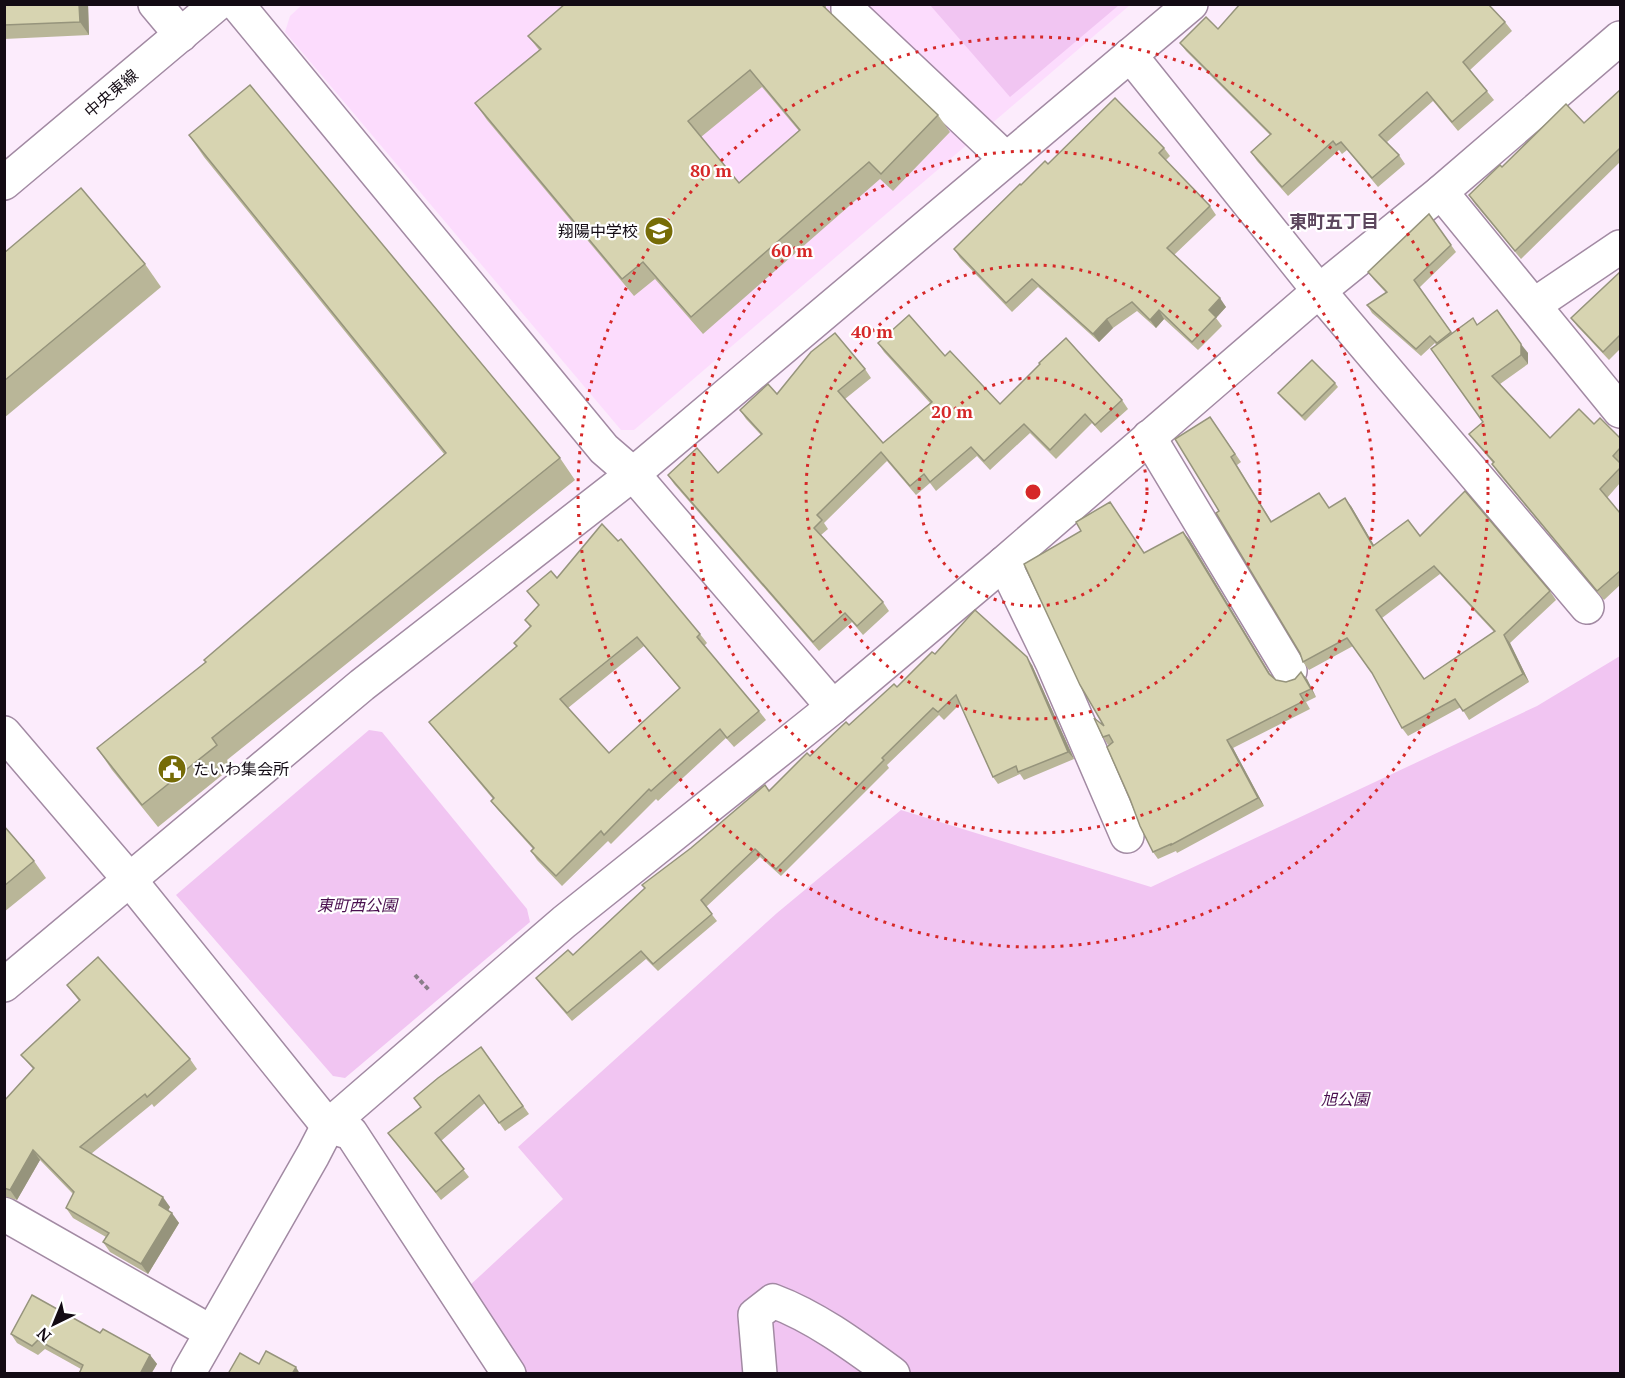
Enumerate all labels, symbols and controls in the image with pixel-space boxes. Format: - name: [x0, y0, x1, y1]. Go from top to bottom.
- street label: 中央東線: [79, 64, 143, 122]
- text: 80 m: [690, 158, 732, 182]
- district label: 東町五丁目: [1289, 209, 1379, 233]
- school or university icon: 翔陽中学校: [643, 215, 675, 247]
- place label: 翔陽中学校: [558, 220, 638, 242]
- text: 60 m: [771, 238, 813, 262]
- text: 40 m: [851, 319, 893, 343]
- text: 20 m: [931, 399, 973, 423]
- centre of rings: [1023, 482, 1043, 502]
- public building icon: たいわ集会所: [156, 753, 188, 785]
- place label: たいわ集会所: [193, 758, 289, 780]
- park label: 東町西公園: [317, 894, 399, 916]
- park label: 旭公園: [1321, 1088, 1371, 1110]
- north arrow: [24, 1294, 84, 1354]
- text: N: [32, 1323, 56, 1347]

